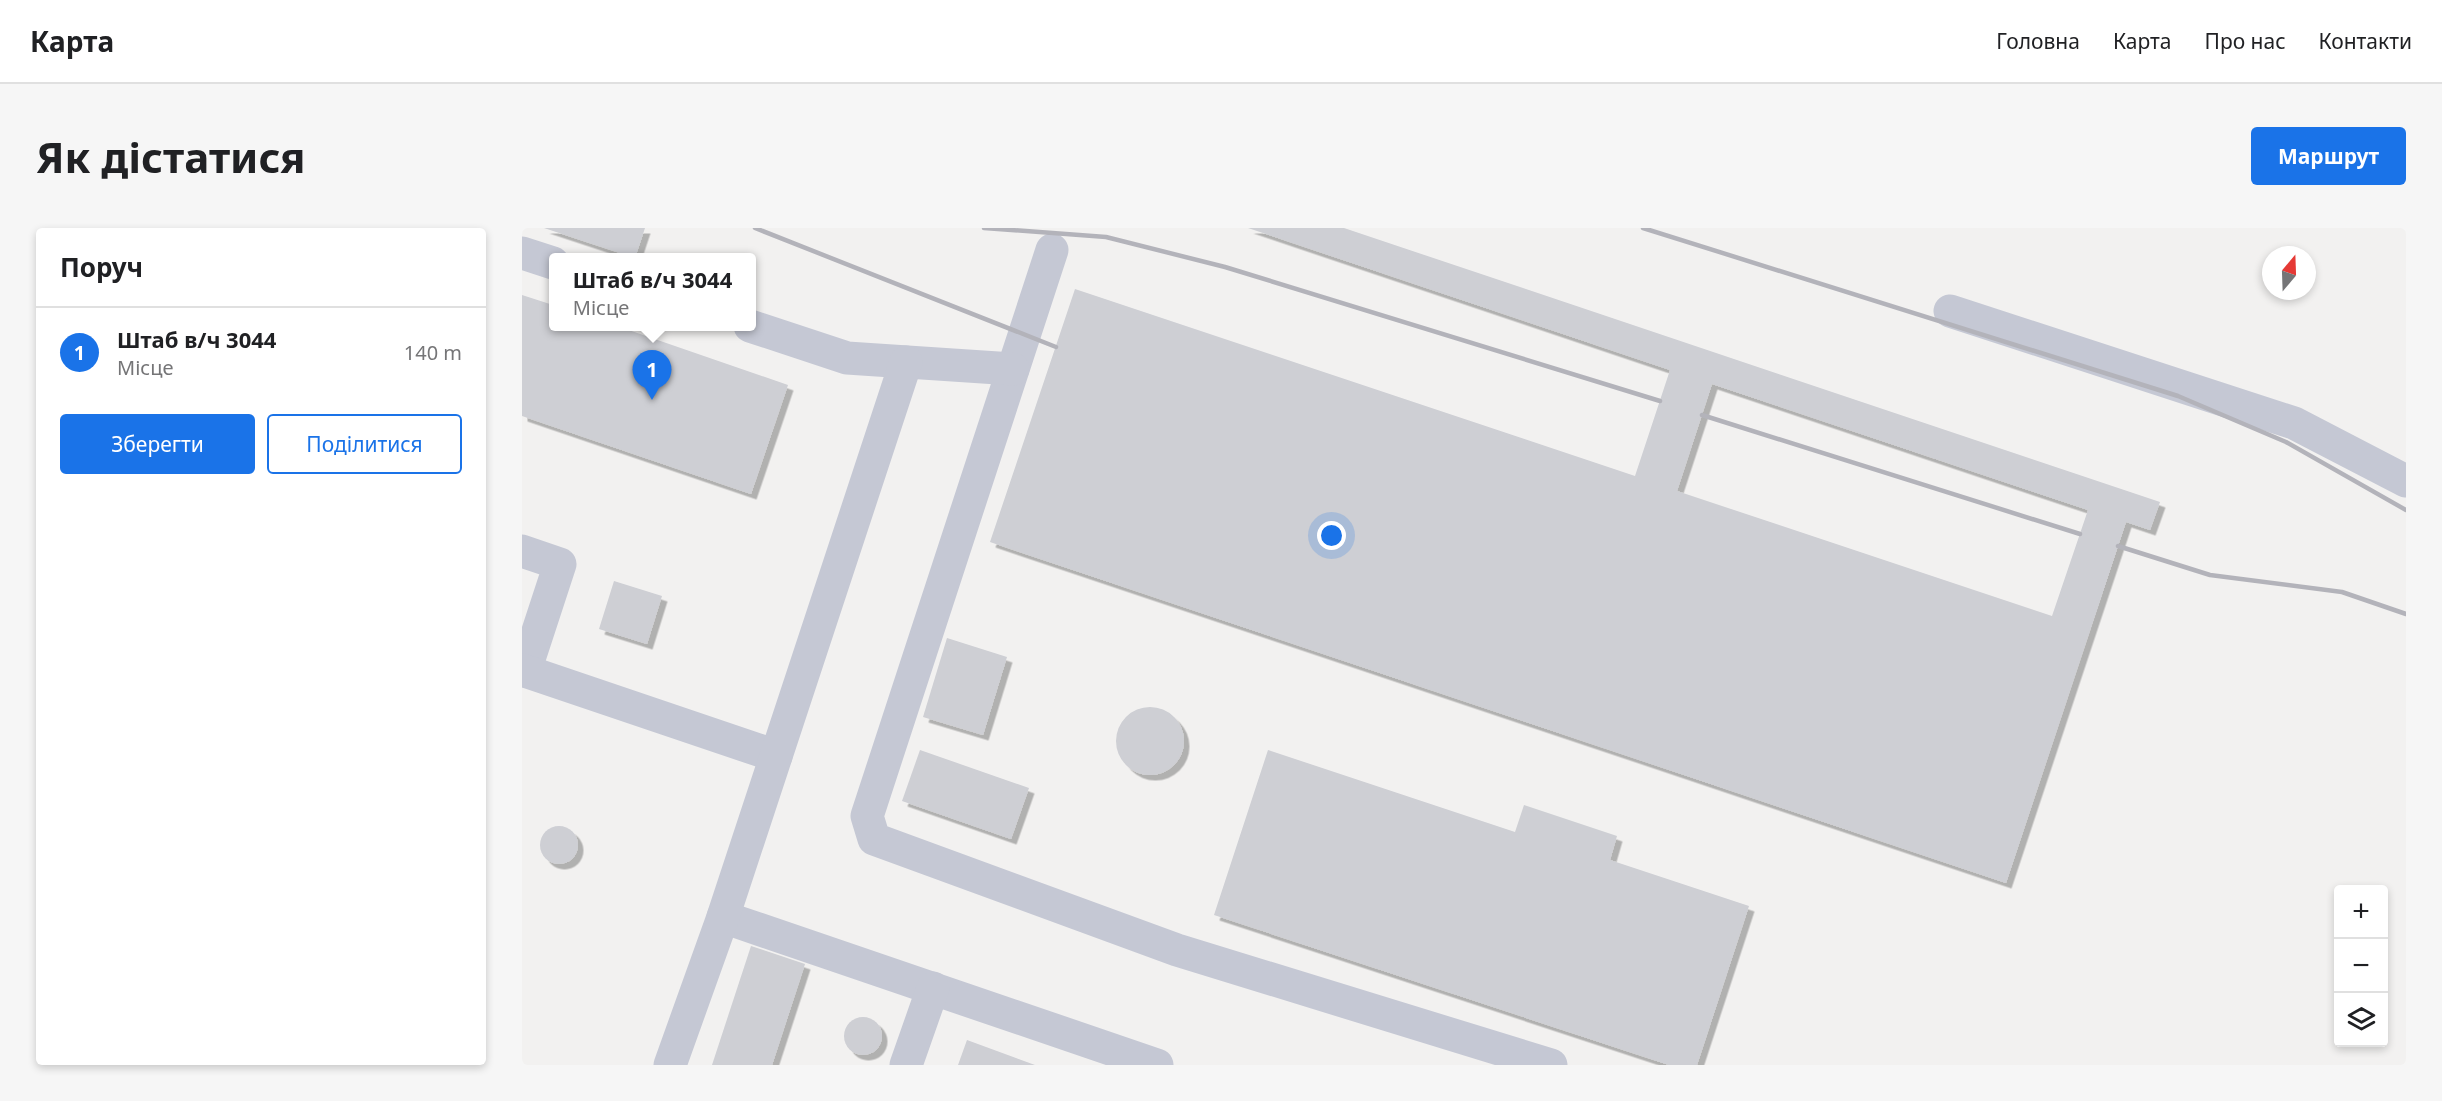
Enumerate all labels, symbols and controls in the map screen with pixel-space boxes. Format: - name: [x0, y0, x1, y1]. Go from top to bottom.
- text: Карта: [30, 22, 114, 60]
- text: Головна: [1996, 27, 2080, 55]
- text: Карта: [2113, 27, 2171, 55]
- text: Про нас: [2204, 27, 2286, 55]
- text: Контакти: [2319, 27, 2412, 55]
- button: Маршрут: [2251, 127, 2406, 185]
- text: Як дістатися: [36, 128, 305, 185]
- north arrow: [2262, 246, 2316, 300]
- text: Поруч: [60, 249, 143, 285]
- popup: [549, 253, 756, 331]
- text: Штаб в/ч 3044: [573, 264, 732, 294]
- text: Місце: [573, 294, 629, 321]
- text: Штаб в/ч 3044: [117, 324, 276, 354]
- text: 1: [74, 339, 85, 366]
- text: 140 m: [404, 339, 462, 366]
- pin: 1: [632, 350, 672, 400]
- text: Місце: [117, 354, 173, 381]
- button: Зберегти: [60, 414, 255, 474]
- button: Поділитися: [267, 414, 462, 474]
- your location: [1317, 521, 1346, 550]
- map controls: [2334, 885, 2388, 1047]
- button: +: [2334, 885, 2388, 939]
- button: −: [2334, 939, 2388, 993]
- button: layers: [2334, 993, 2388, 1047]

